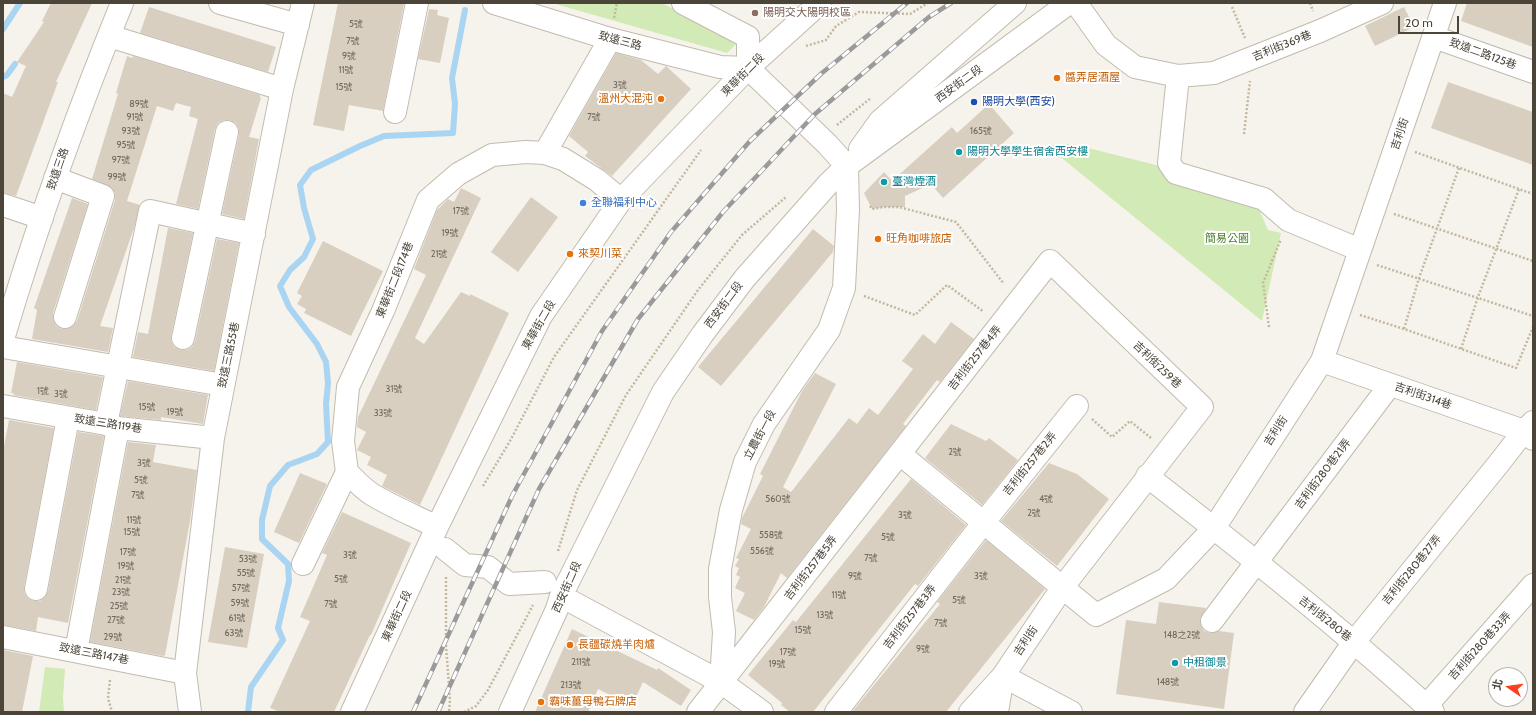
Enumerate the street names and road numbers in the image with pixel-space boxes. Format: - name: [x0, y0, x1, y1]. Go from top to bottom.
- street label: 吉利街369巷: [1251, 28, 1313, 64]
- street label: 致遠三路: [597, 29, 643, 53]
- street label: 致遠二路125巷: [1448, 36, 1518, 72]
- street label: 東華街二段: [719, 51, 767, 99]
- street label: 西安街二段: [933, 62, 985, 106]
- street label: 吉利街: [1388, 116, 1412, 152]
- street label: 致遠三路: [45, 146, 71, 192]
- street label: 東華街二段174巷: [374, 240, 416, 320]
- street label: 西安街二段: [702, 279, 746, 331]
- street label: 東華街二段: [520, 298, 558, 352]
- street label: 致遠三路55巷: [216, 321, 242, 389]
- street label: 吉利街257巷4弄: [946, 323, 1004, 393]
- street label: 吉利街259巷: [1130, 339, 1184, 391]
- street label: 吉利街314巷: [1393, 380, 1453, 412]
- street label: 立農街一段: [741, 408, 779, 462]
- street label: 致遠三路119巷: [73, 412, 143, 436]
- street label: 吉利街: [1261, 414, 1291, 448]
- street label: 吉利街257巷2弄: [1000, 430, 1060, 498]
- street label: 吉利街280巷21弄: [1292, 436, 1354, 512]
- street label: 吉利街280巷27弄: [1380, 532, 1444, 608]
- street label: 吉利街257巷5弄: [782, 533, 840, 603]
- street label: 西安街二段: [550, 559, 584, 615]
- street label: 吉利街257巷3弄: [881, 582, 939, 652]
- street label: 東華街二段: [379, 588, 415, 644]
- street label: 吉利街280巷: [1296, 594, 1354, 644]
- street label: 吉利街280巷33弄: [1446, 609, 1514, 683]
- street label: 吉利街: [1011, 624, 1041, 658]
- street label: 致遠三路147巷: [58, 641, 130, 667]

